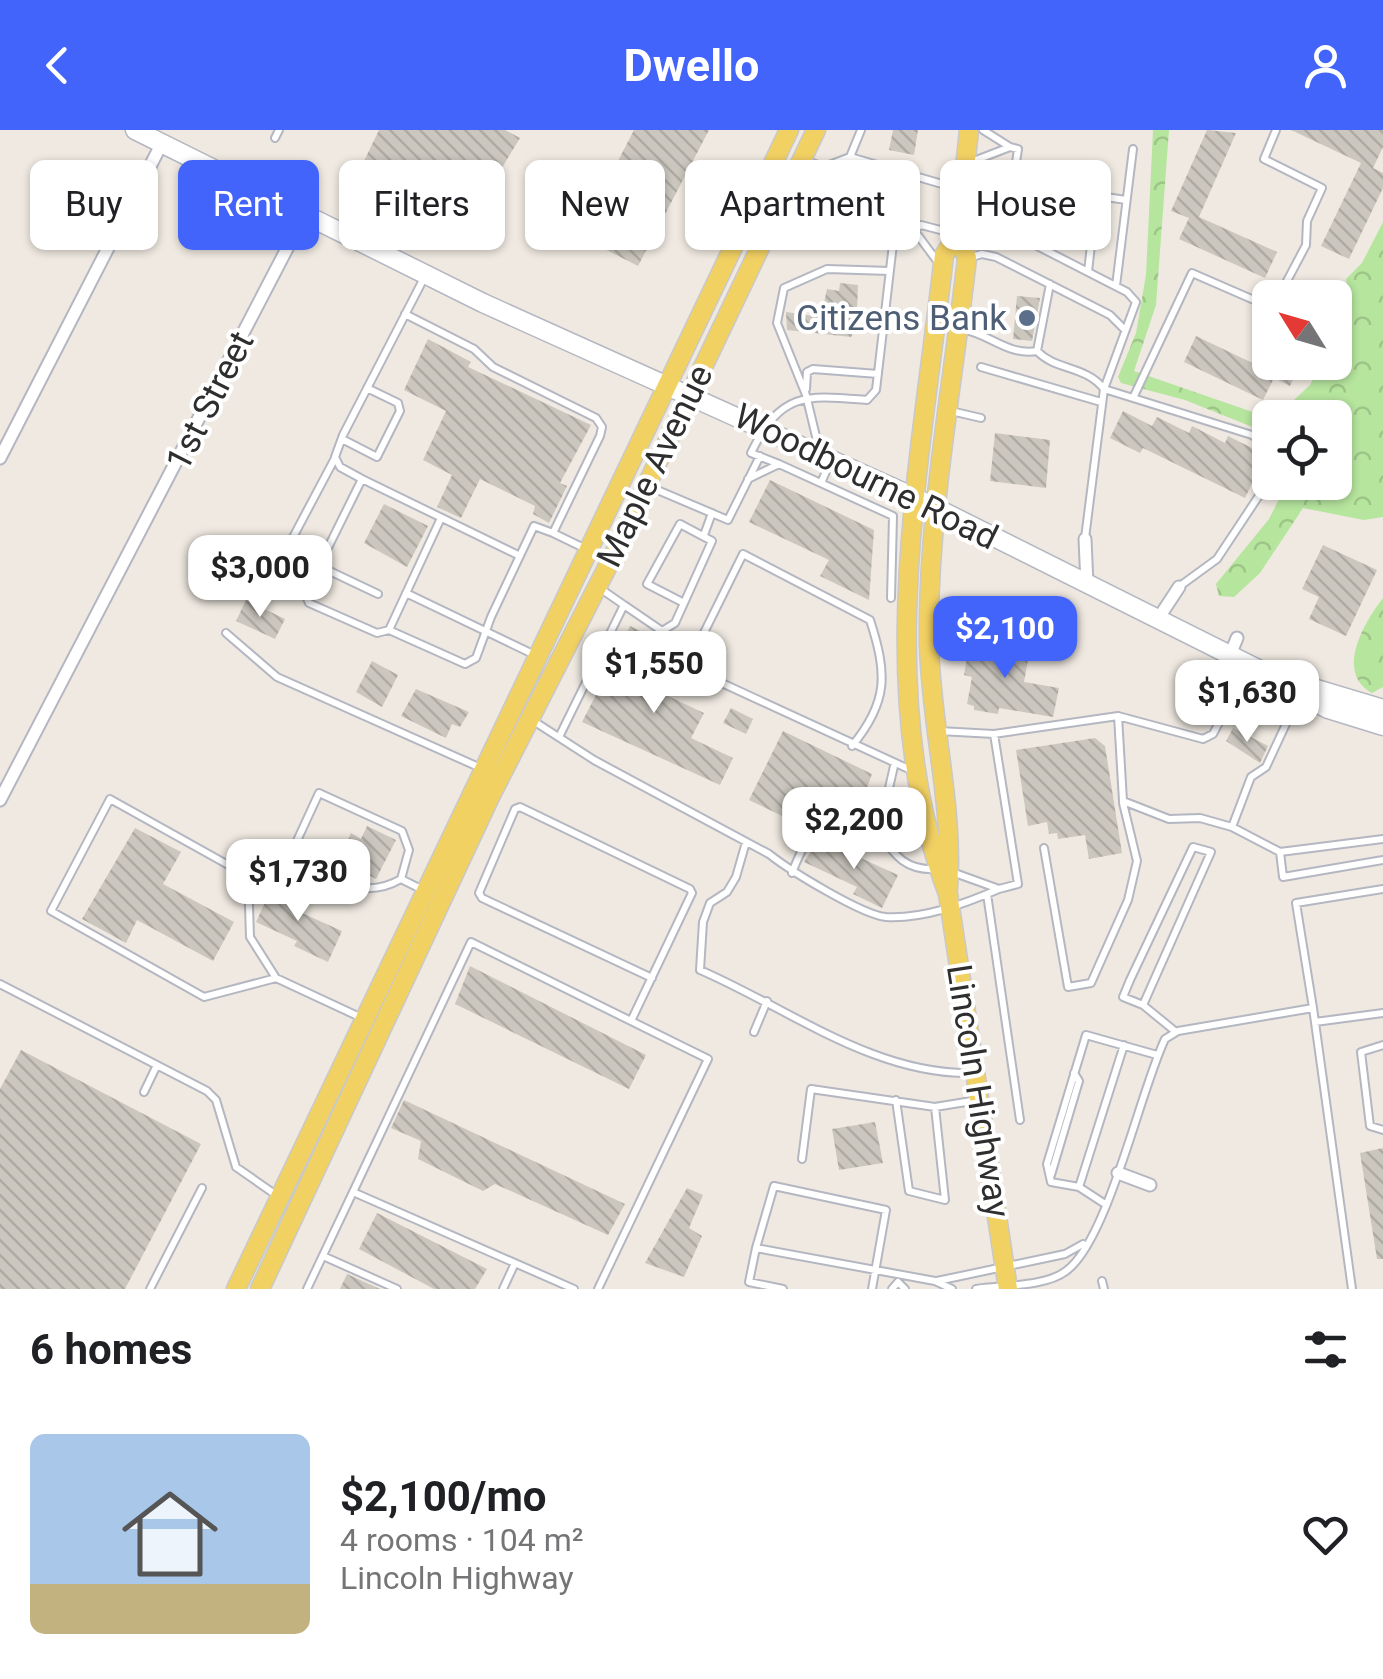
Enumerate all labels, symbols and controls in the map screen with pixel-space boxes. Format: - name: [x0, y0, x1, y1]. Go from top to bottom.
- icon: back: [30, 38, 85, 93]
- icon: person: [1298, 38, 1353, 93]
- text: Dwello: [624, 39, 759, 92]
- chip: Buy: [30, 160, 158, 250]
- chip: Rent: [178, 160, 319, 250]
- chip: Filters: [339, 160, 505, 250]
- chip: New: [525, 160, 665, 250]
- chip: Apartment: [685, 160, 920, 250]
- chip: House: [940, 160, 1111, 250]
- north arrow: [1252, 280, 1352, 380]
- map controls: [1252, 280, 1352, 500]
- place label: Citizens Bank: [796, 298, 1007, 339]
- marker: Citizens Bank: [1016, 307, 1038, 329]
- street label: 1st Street: [158, 325, 262, 477]
- street label: Maple Avenue: [588, 358, 722, 574]
- street label: Woodbourne Road: [728, 395, 1004, 559]
- button: locate: [1252, 400, 1352, 500]
- pin: $3,000: [179, 535, 341, 620]
- text: $3,000: [210, 548, 310, 586]
- pin: $2,100: [924, 596, 1086, 681]
- text: $2,100: [955, 609, 1055, 647]
- pin: $1,550: [573, 631, 735, 716]
- text: $1,550: [604, 644, 704, 682]
- pin: $1,630: [1166, 660, 1328, 745]
- text: $1,630: [1197, 673, 1297, 711]
- pin: $2,200: [773, 787, 935, 872]
- text: $2,200: [804, 800, 904, 838]
- pin: $1,730: [217, 839, 379, 924]
- text: $1,730: [248, 852, 348, 890]
- street label: Lincoln Highway: [938, 962, 1018, 1221]
- icon: filters: [1298, 1322, 1353, 1377]
- text: 6 homes: [30, 1325, 192, 1374]
- text: $2,100/mo: [340, 1472, 547, 1521]
- icon: home: [110, 1474, 230, 1594]
- icon: heart: [1298, 1507, 1353, 1562]
- text: 4 rooms · 104 m²: [340, 1521, 583, 1559]
- text: Lincoln Highway: [340, 1559, 574, 1597]

